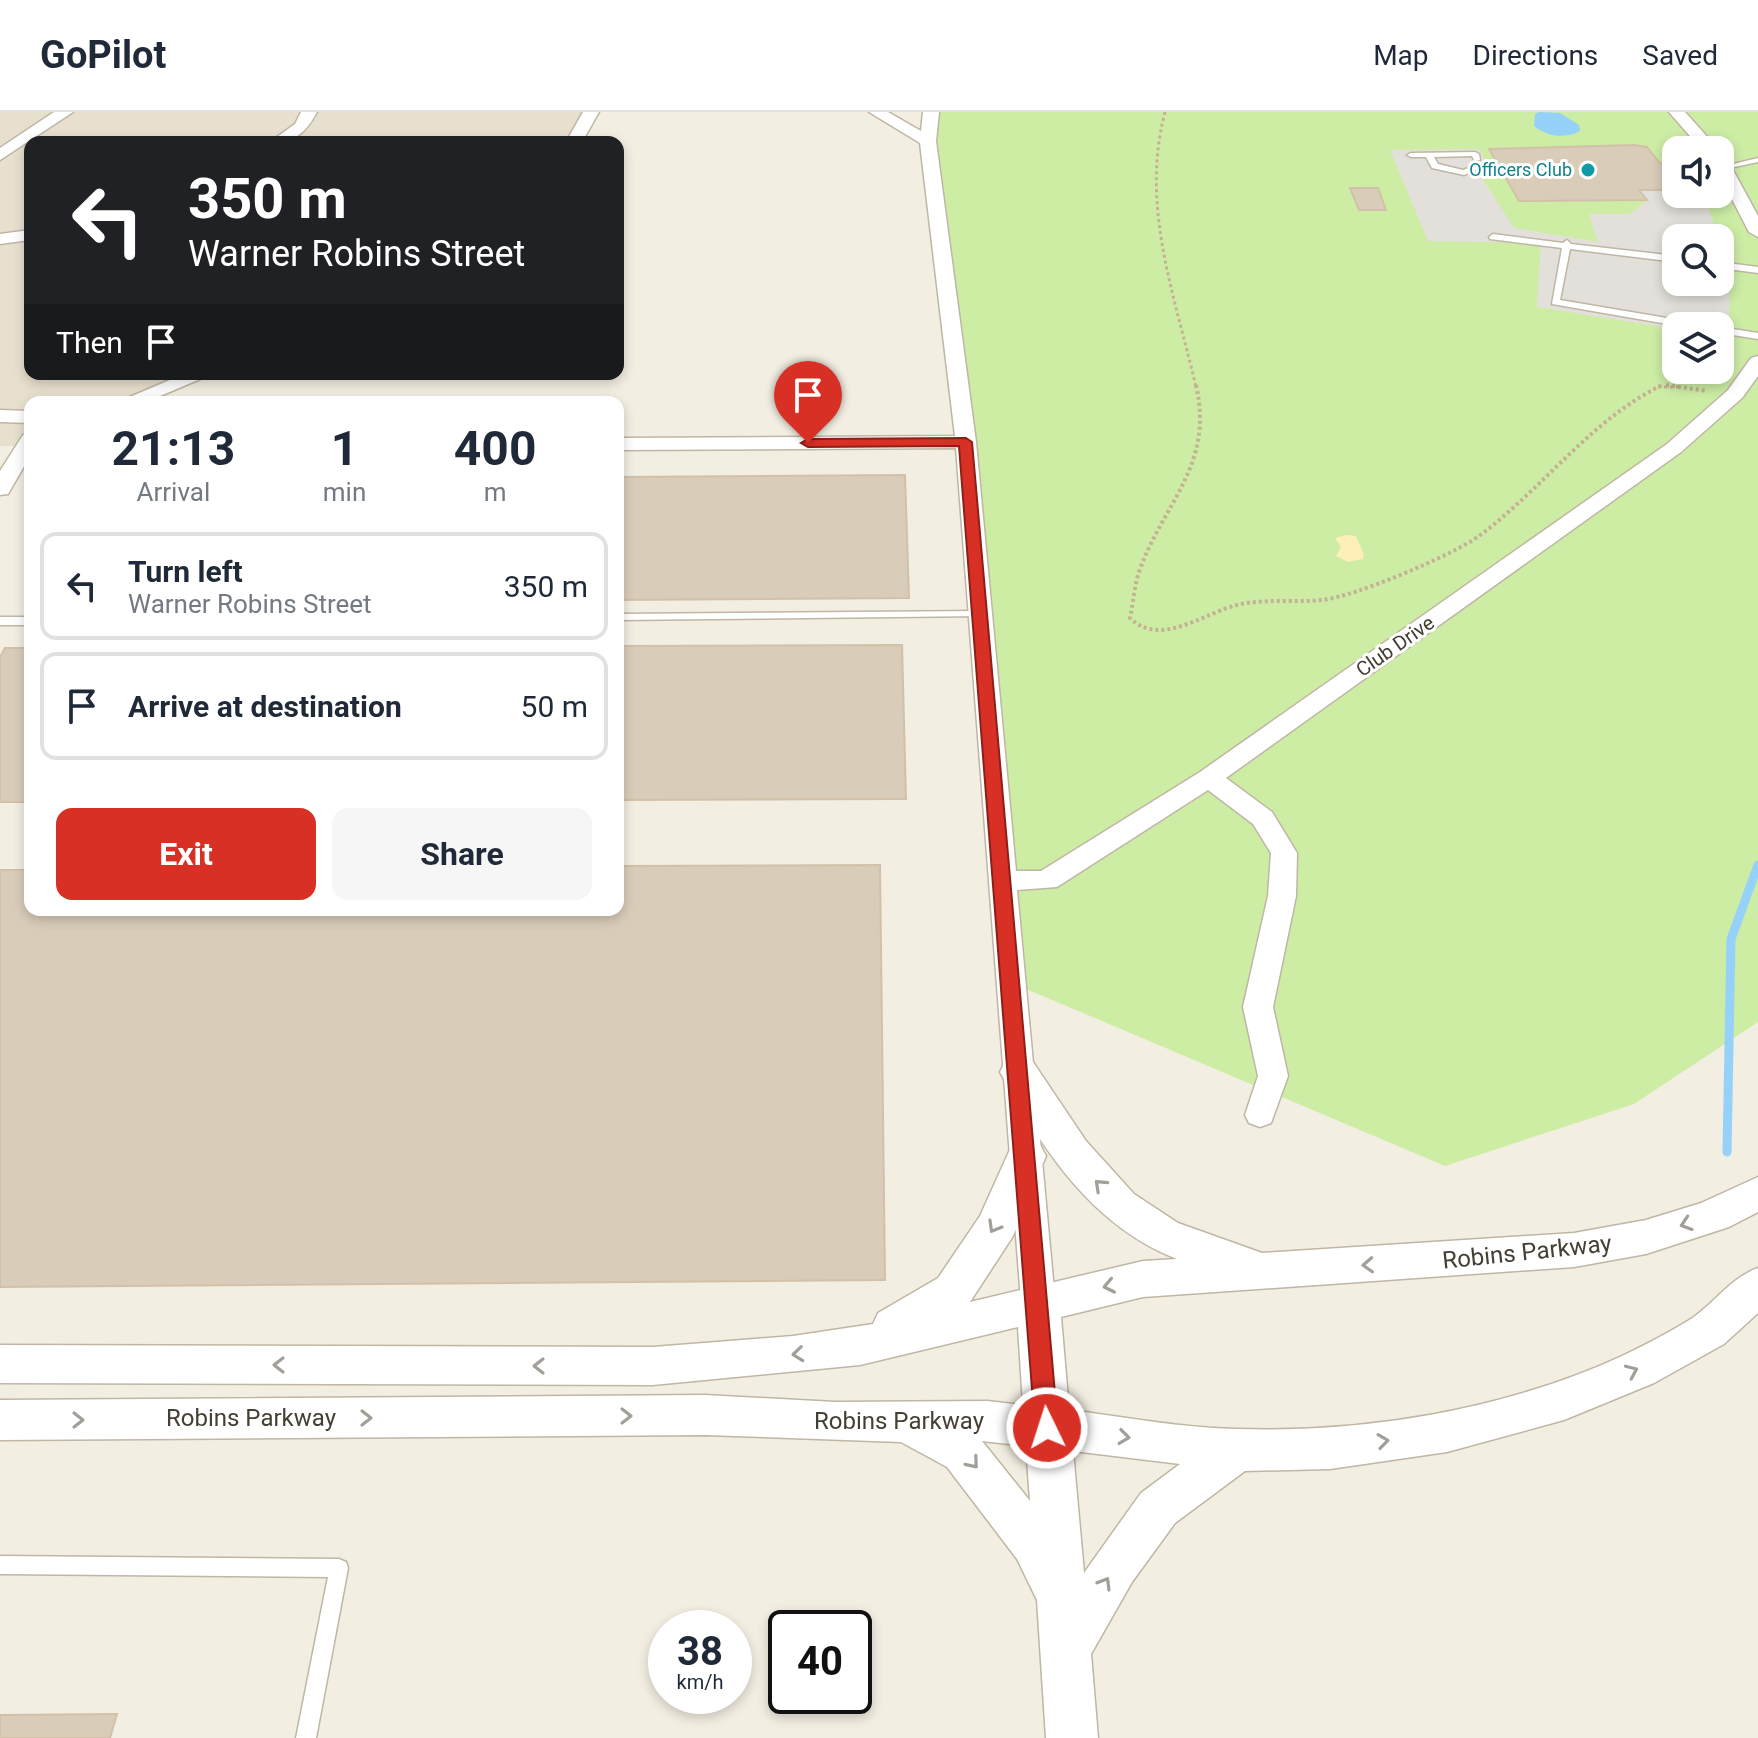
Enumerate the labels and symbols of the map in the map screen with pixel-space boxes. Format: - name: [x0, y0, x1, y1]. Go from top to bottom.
- place label: Officers Club: [1469, 159, 1572, 180]
- marker: Officers Club: [1579, 161, 1597, 179]
- pin: [774, 361, 842, 443]
- street label: Club Drive: [1351, 610, 1439, 682]
- one-way arrow: [1095, 1180, 1109, 1195]
- one-way arrow: [1680, 1214, 1694, 1230]
- one-way arrow: [989, 1219, 1004, 1233]
- street label: Robins Parkway: [1441, 1229, 1614, 1275]
- one-way arrow: [1361, 1256, 1374, 1273]
- one-way arrow: [1102, 1277, 1116, 1294]
- one-way arrow: [791, 1346, 804, 1363]
- one-way arrow: [272, 1356, 285, 1374]
- one-way arrow: [532, 1357, 545, 1375]
- one-way arrow: [1624, 1365, 1638, 1381]
- position arrow: [1005, 1386, 1089, 1470]
- street label: Robins Parkway: [166, 1404, 337, 1432]
- one-way arrow: [620, 1407, 633, 1425]
- street label: Robins Parkway: [814, 1407, 985, 1435]
- one-way arrow: [360, 1409, 373, 1426]
- one-way arrow: [72, 1411, 85, 1429]
- one-way arrow: [1117, 1428, 1131, 1445]
- one-way arrow: [1376, 1433, 1390, 1450]
- one-way arrow: [963, 1454, 978, 1468]
- one-way arrow: [1095, 1577, 1111, 1592]
- speed limit sign: 40: [768, 1610, 872, 1714]

